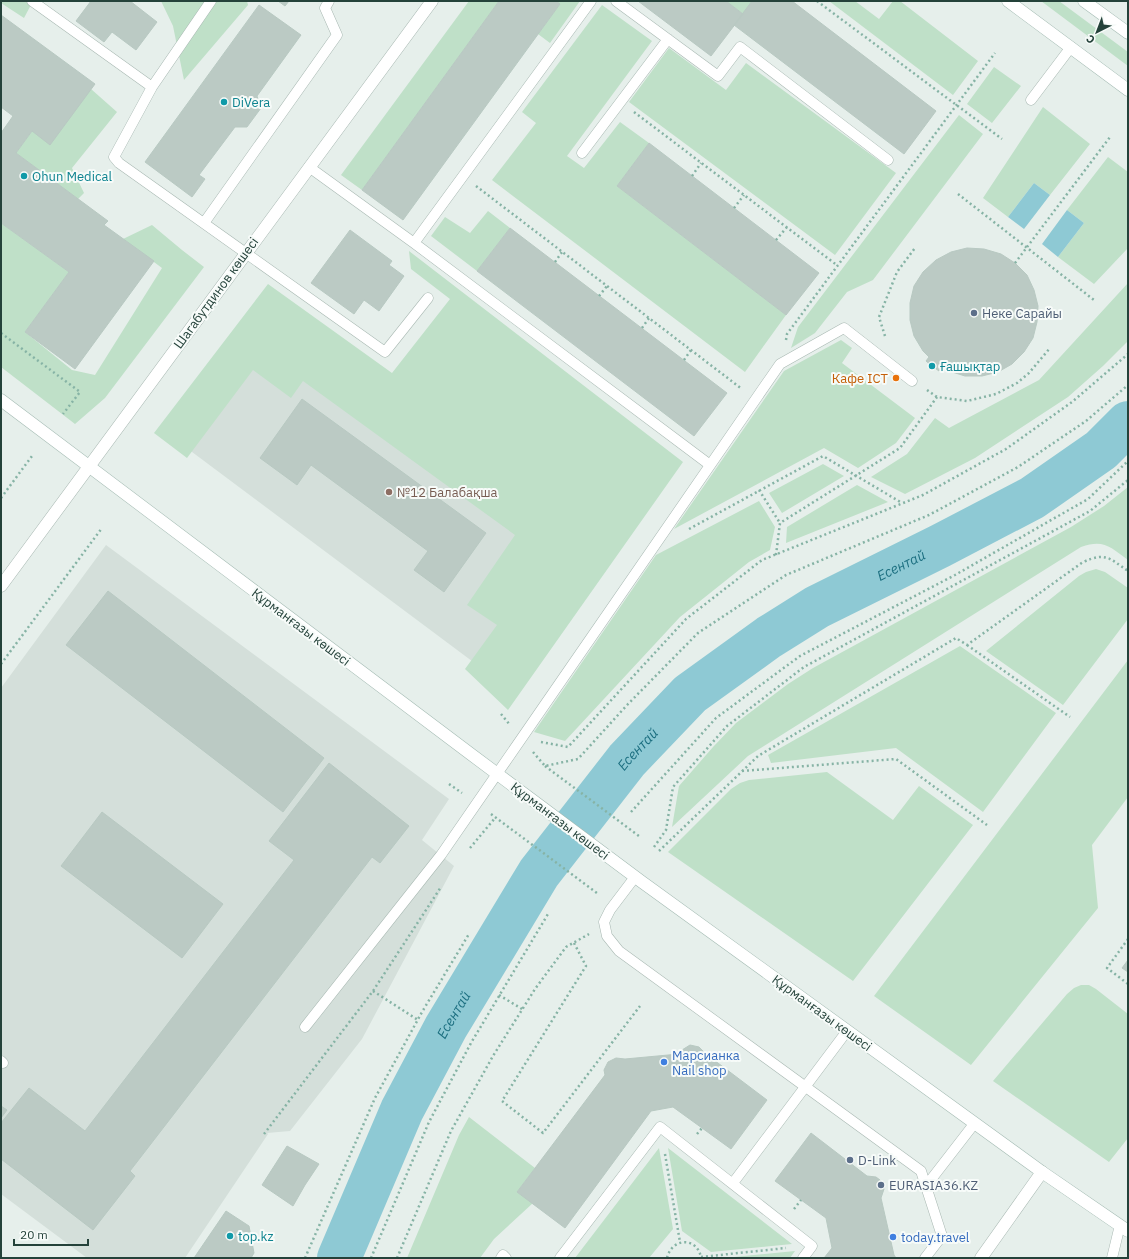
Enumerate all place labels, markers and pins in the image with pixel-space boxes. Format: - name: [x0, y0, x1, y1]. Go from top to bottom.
- place label: DiVera: [232, 94, 270, 111]
- marker: DiVera: [219, 97, 229, 107]
- place label: Ohun Medical: [32, 168, 112, 185]
- marker: Ohun Medical: [19, 171, 29, 181]
- place label: Неке Сарайы: [982, 305, 1062, 322]
- marker: Неке Сарайы: [969, 308, 979, 318]
- place label: Ғашықтар: [940, 358, 1000, 375]
- marker: Ғашықтар: [927, 361, 937, 371]
- place label: Кафе ICT: [832, 370, 889, 387]
- marker: Кафе ICT: [891, 373, 901, 383]
- place label: №12 Балабақша: [397, 484, 498, 501]
- marker: №12 Балабақша: [384, 487, 394, 497]
- place label: Марсианка Nail shop: [672, 1047, 740, 1079]
- marker: Марсианка Nail shop: [659, 1057, 669, 1067]
- place label: D-Link: [858, 1152, 896, 1169]
- marker: D-Link: [845, 1155, 855, 1165]
- place label: EURASIA36.KZ: [889, 1177, 979, 1194]
- marker: EURASIA36.KZ: [876, 1180, 886, 1190]
- place label: top.kz: [238, 1228, 274, 1245]
- place label: today.travel: [901, 1229, 970, 1246]
- marker: top.kz: [225, 1231, 235, 1241]
- marker: today.travel: [888, 1232, 898, 1242]

